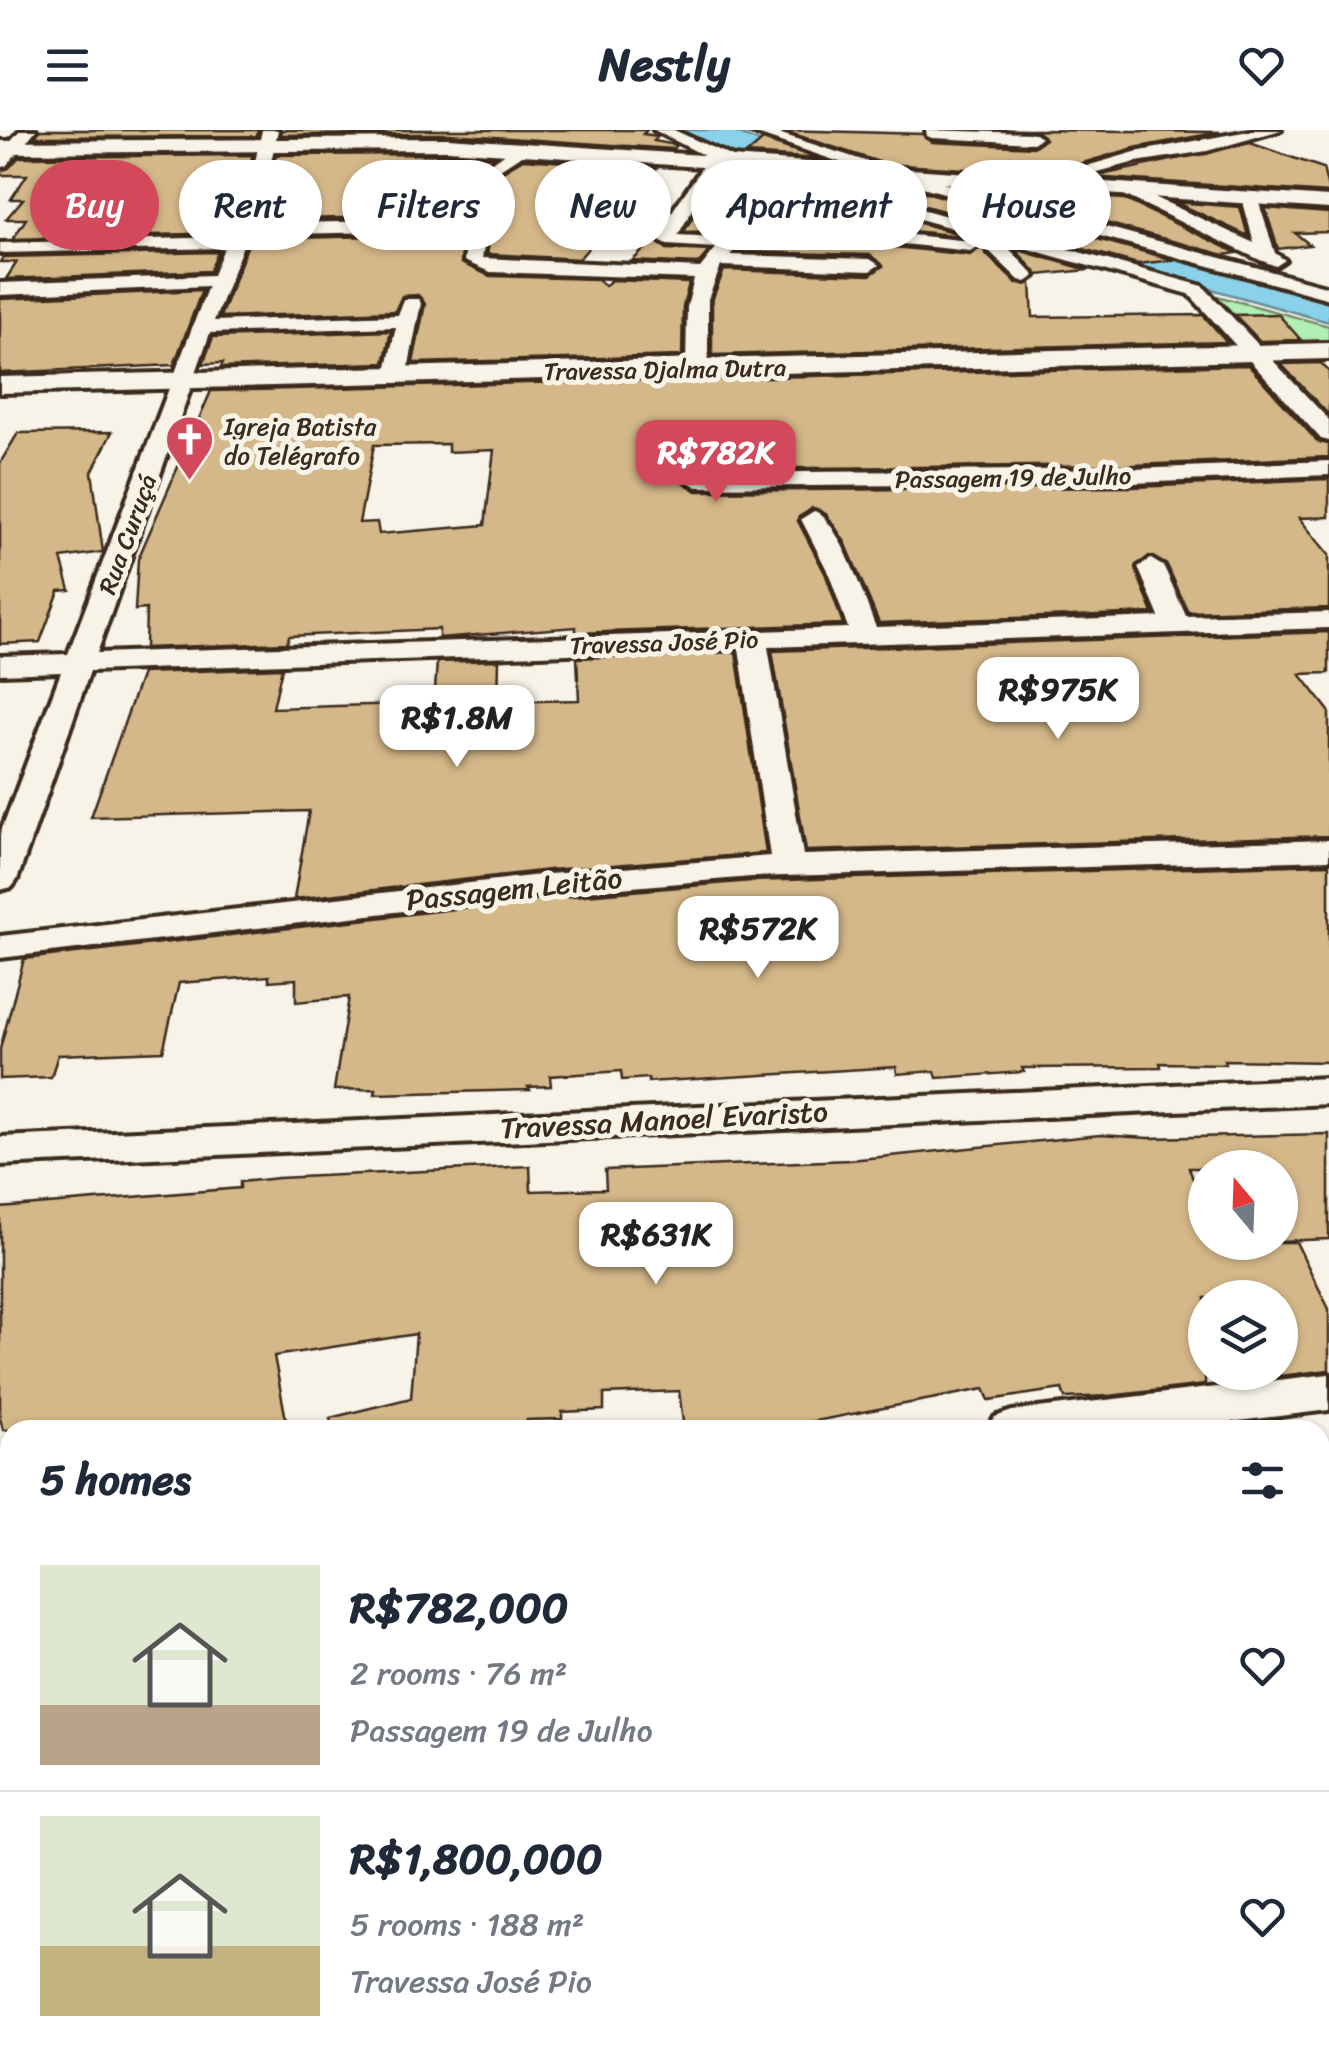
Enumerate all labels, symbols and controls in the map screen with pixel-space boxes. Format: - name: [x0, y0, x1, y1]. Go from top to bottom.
- text: Nestly: [599, 25, 730, 105]
- icon: menu: [40, 38, 95, 93]
- icon: heart: [1234, 38, 1289, 93]
- chip: Buy: [30, 160, 159, 250]
- chip: Rent: [179, 160, 322, 250]
- chip: Filters: [342, 160, 515, 250]
- chip: New: [535, 160, 671, 250]
- chip: Apartment: [691, 160, 927, 250]
- chip: House: [947, 160, 1111, 250]
- street label: Travessa Djalma Dutra: [543, 345, 787, 394]
- place label: Igreja Batista do Telégrafo: [223, 404, 377, 478]
- church icon: Igreja Batista do Telégrafo: [163, 414, 215, 482]
- pin: R$782K: [635, 420, 797, 505]
- text: R$782K: [658, 424, 774, 481]
- street label: Passagem 19 de Julho: [894, 453, 1132, 502]
- street label: Rua Curuçá: [85, 468, 170, 601]
- street label: Travessa José Pio: [569, 617, 759, 668]
- pin: R$975K: [977, 657, 1139, 742]
- text: R$975K: [999, 661, 1117, 718]
- pin: R$1.8M: [376, 685, 538, 770]
- text: R$1.8M: [401, 689, 513, 746]
- street label: Passagem Leitão: [403, 851, 625, 927]
- pin: R$572K: [677, 896, 839, 981]
- text: R$572K: [700, 900, 816, 957]
- street label: Travessa Manoel Evaristo: [499, 1084, 829, 1156]
- north arrow: [1188, 1150, 1298, 1260]
- map controls: [1188, 1150, 1298, 1390]
- pin: R$631K: [575, 1202, 737, 1287]
- text: R$631K: [601, 1206, 711, 1263]
- button: layers: [1188, 1280, 1298, 1390]
- text: 5 homes: [40, 1443, 191, 1517]
- icon: filters: [1235, 1453, 1290, 1508]
- text: R$782,000: [350, 1571, 568, 1645]
- icon: home: [120, 1605, 240, 1725]
- icon: heart: [1235, 1638, 1290, 1693]
- text: 2 rooms · 76 m²: [350, 1645, 567, 1702]
- text: Passagem 19 de Julho: [350, 1702, 653, 1759]
- text: R$1,800,000: [350, 1822, 602, 1896]
- icon: home: [120, 1856, 240, 1976]
- icon: heart: [1235, 1889, 1290, 1944]
- text: 5 rooms · 188 m²: [350, 1896, 584, 1953]
- text: Travessa José Pio: [350, 1953, 592, 2010]

